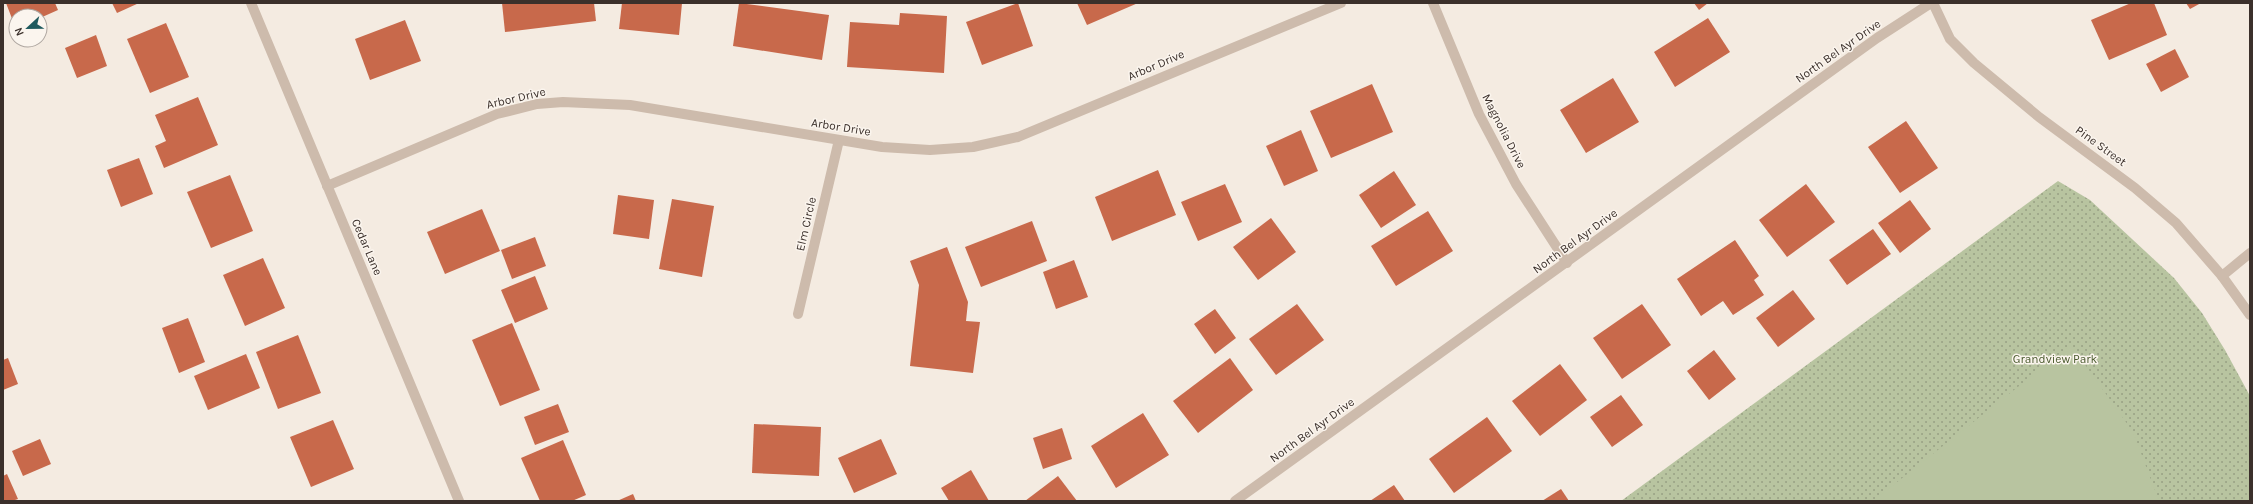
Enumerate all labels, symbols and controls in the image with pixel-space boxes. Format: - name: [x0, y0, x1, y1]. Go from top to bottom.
- north arrow: [8, 8, 48, 48]
- street label: North Bel Ayr Drive: [1793, 16, 1883, 86]
- text: N: [12, 25, 27, 38]
- street label: Arbor Drive: [1126, 47, 1186, 83]
- street label: Arbor Drive: [485, 84, 547, 112]
- street label: Magnolia Drive: [1479, 91, 1529, 171]
- street label: Arbor Drive: [810, 115, 872, 139]
- street label: Pine Street: [2073, 123, 2130, 169]
- street label: Elm Circle: [793, 196, 819, 252]
- street label: North Bel Ayr Drive: [1530, 206, 1620, 276]
- street label: Cedar Lane: [349, 217, 385, 277]
- park label: Grandview Park: [2013, 352, 2098, 366]
- street label: North Bel Ayr Drive: [1267, 395, 1357, 465]

